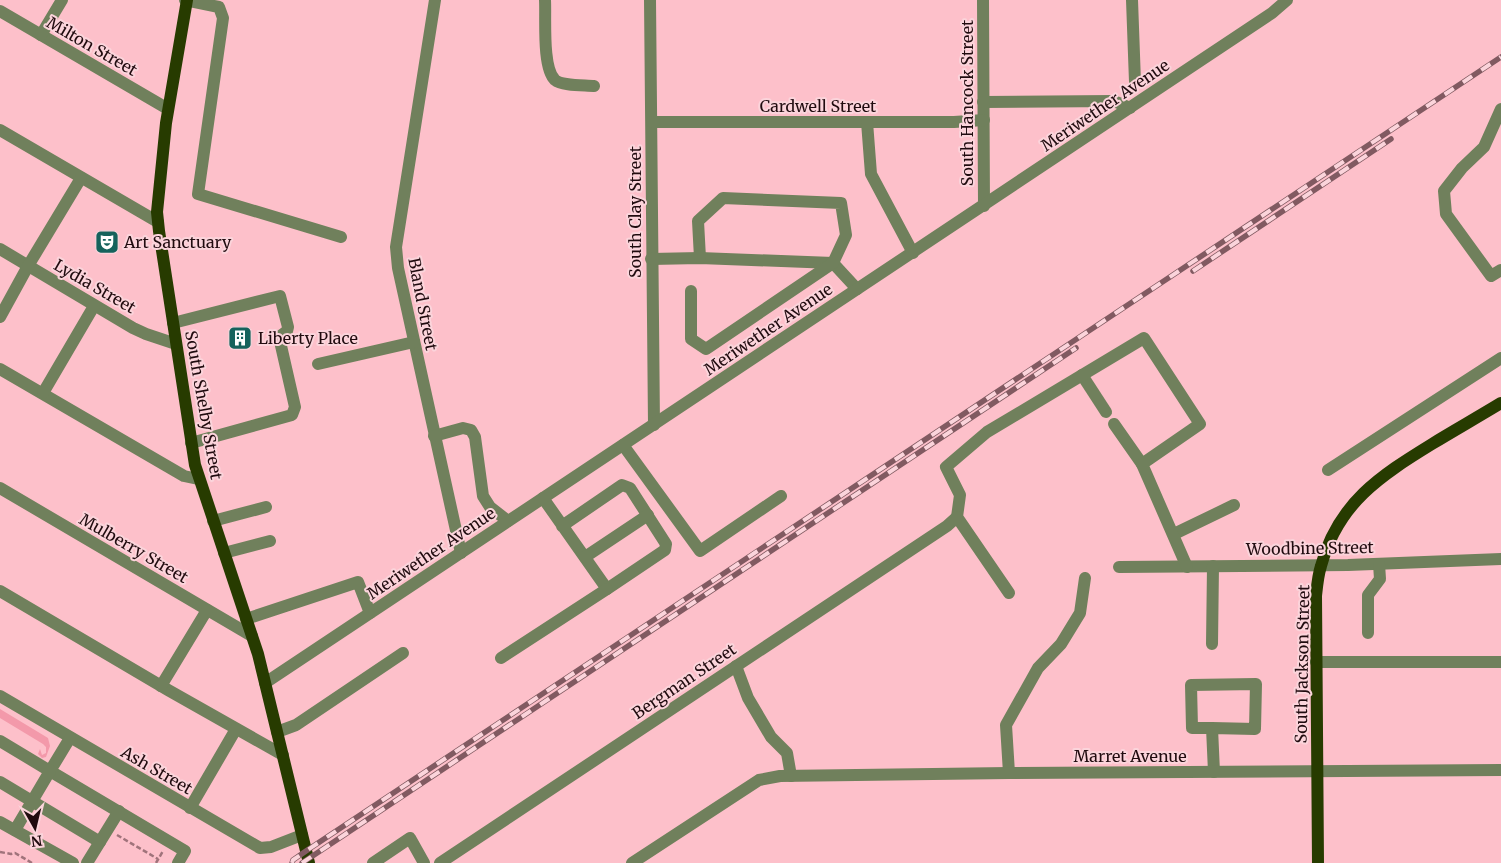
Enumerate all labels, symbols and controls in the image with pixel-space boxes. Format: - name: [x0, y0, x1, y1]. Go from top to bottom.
- street label: Milton Street: [43, 12, 141, 80]
- street label: South Hancock Street: [957, 19, 977, 186]
- street label: Meriwether Avenue: [1037, 55, 1173, 155]
- street label: Cardwell Street: [760, 96, 877, 116]
- street label: South Clay Street: [625, 145, 645, 278]
- theatre icon: Art Sanctuary: [94, 229, 120, 255]
- place label: Art Sanctuary: [123, 232, 232, 252]
- street label: Lydia Street: [51, 255, 140, 318]
- street label: Bland Street: [404, 256, 442, 353]
- street label: Meriwether Avenue: [700, 279, 836, 379]
- building icon: Liberty Place: [227, 325, 253, 351]
- place label: Liberty Place: [258, 328, 358, 348]
- street label: South Shelby Street: [181, 329, 227, 482]
- street label: Meriwether Avenue: [363, 503, 499, 603]
- street label: Mulberry Street: [76, 509, 193, 588]
- street label: Woodbine Street: [1245, 537, 1375, 559]
- street label: South Jackson Street: [1291, 584, 1313, 744]
- street label: Bergman Street: [628, 638, 740, 723]
- street label: Ash Street: [117, 741, 197, 799]
- street label: Marret Avenue: [1073, 746, 1187, 766]
- north arrow: [10, 803, 60, 853]
- text: N: [30, 831, 44, 851]

